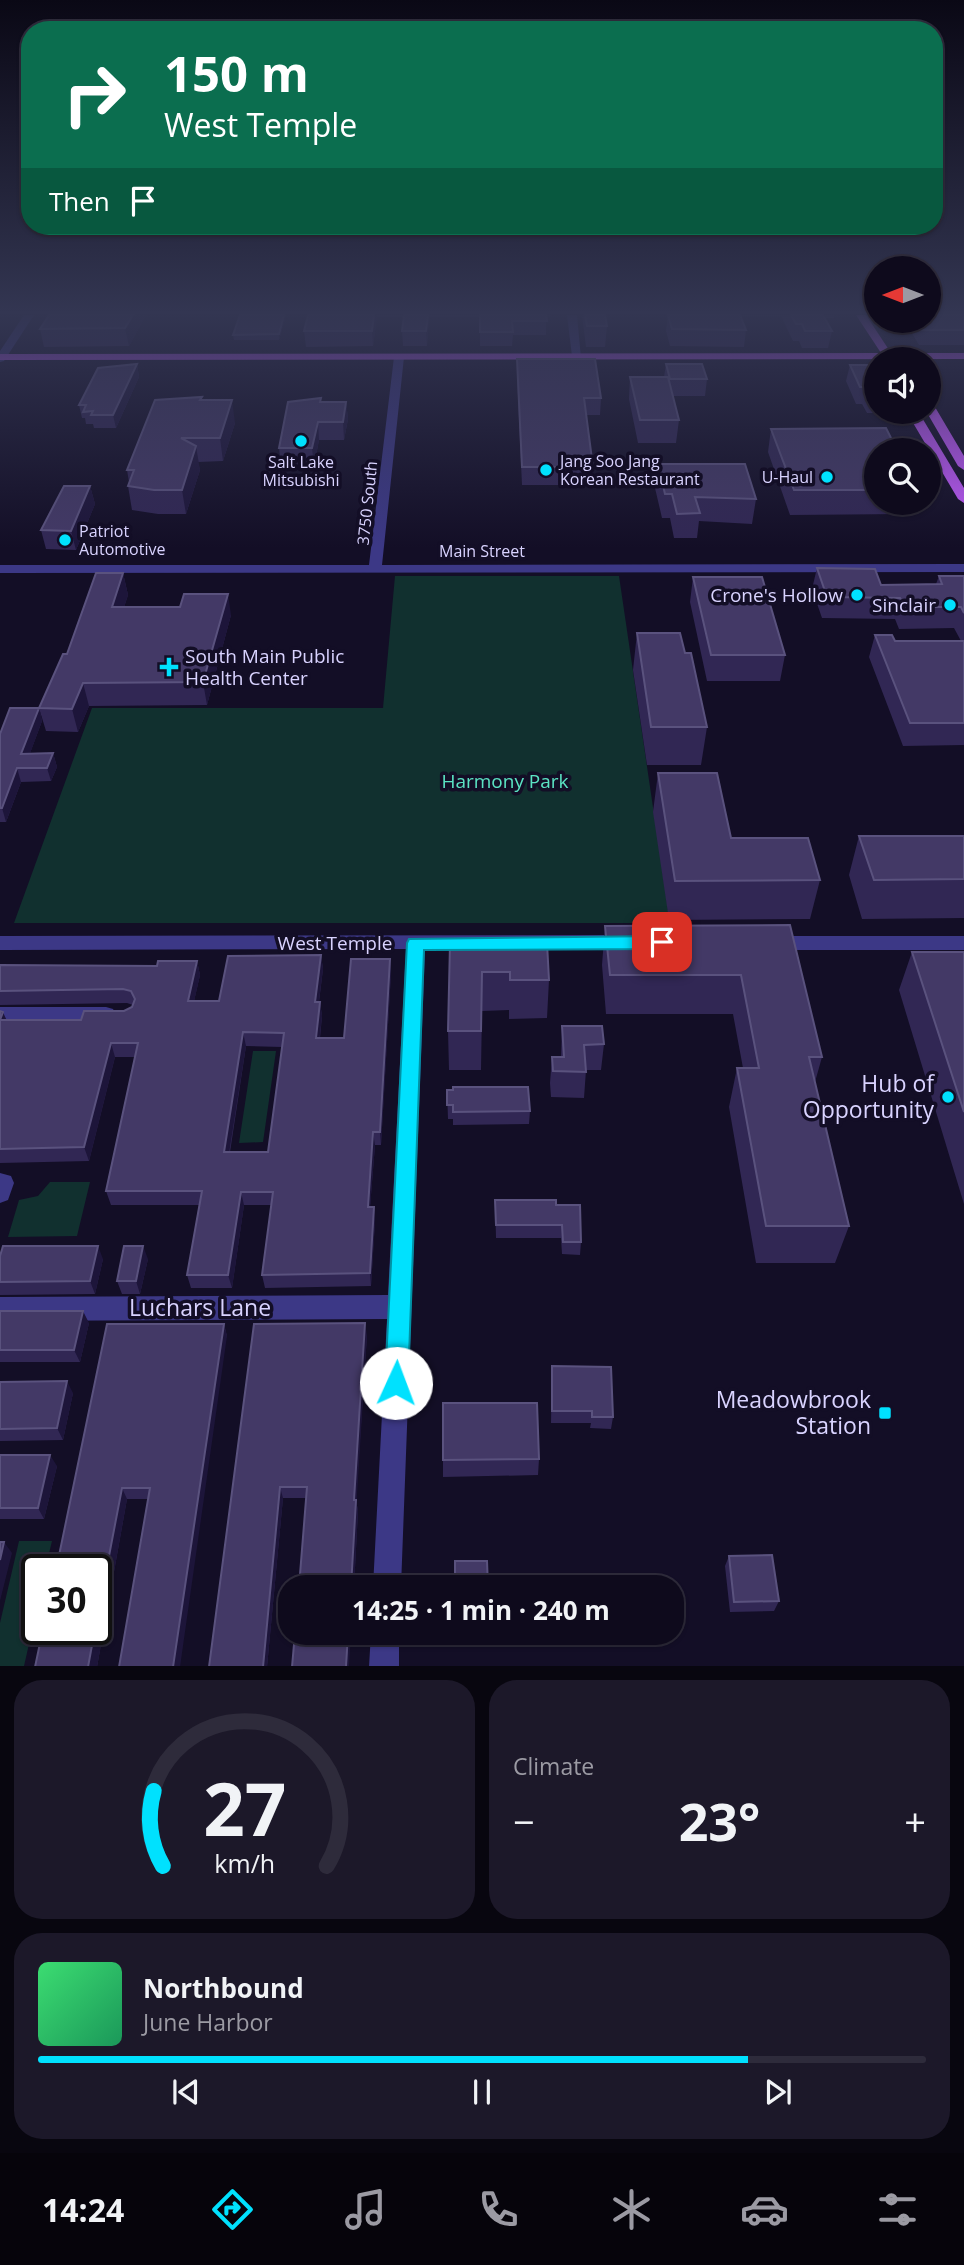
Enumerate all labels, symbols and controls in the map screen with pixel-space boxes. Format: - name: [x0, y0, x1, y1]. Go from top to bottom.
- text: 150 m: [164, 40, 309, 106]
- icon: right: [49, 49, 140, 140]
- text: West Temple: [164, 103, 357, 146]
- icon: arrive: [124, 182, 162, 220]
- text: Then: [49, 183, 110, 219]
- north arrow: [864, 256, 942, 332]
- map controls: [864, 256, 941, 515]
- button: sound: [864, 347, 941, 424]
- marker: Salt Lake Mitsubishi: [293, 433, 309, 449]
- button: search: [864, 438, 941, 515]
- place label: Jang Soo Jang Korean Restaurant: [558, 450, 700, 490]
- place label: Salt Lake Mitsubishi: [263, 451, 339, 491]
- street label: 3750 South: [352, 460, 382, 546]
- marker: Jang Soo Jang Korean Restaurant: [538, 462, 554, 478]
- place label: U-Haul: [762, 466, 813, 488]
- marker: U-Haul: [819, 469, 835, 485]
- place label: Patriot Automotive: [79, 520, 165, 560]
- marker: Patriot Automotive: [57, 532, 73, 548]
- street label: Main Street: [439, 540, 525, 562]
- place label: Crone's Hollow: [710, 582, 843, 608]
- marker: Crone's Hollow: [849, 587, 865, 603]
- place label: Sinclair: [872, 592, 936, 618]
- marker: Sinclair: [942, 597, 958, 613]
- place label: South Main Public Health Center: [185, 643, 344, 691]
- marker: South Main Public Health Center: [159, 657, 179, 677]
- park label: Harmony Park: [441, 768, 569, 794]
- pin: [632, 912, 692, 972]
- icon: arrive: [643, 923, 681, 961]
- street label: West Temple: [278, 930, 392, 956]
- place label: Hub of Opportunity: [803, 1067, 935, 1125]
- marker: Hub of Opportunity: [940, 1089, 956, 1105]
- street label: Luchars Lane: [129, 1291, 271, 1323]
- position arrow: [359, 1346, 433, 1420]
- place label: Meadowbrook Station: [716, 1383, 871, 1441]
- marker: Meadowbrook Station: [877, 1405, 893, 1421]
- speed limit sign: 30: [21, 1554, 112, 1645]
- text: 14:25 · 1 min · 240 m: [352, 1592, 610, 1628]
- text: Climate: [513, 1750, 594, 1782]
- text: 27: [203, 1758, 286, 1857]
- text: 23°: [679, 1785, 760, 1856]
- text: −: [513, 1795, 535, 1847]
- text: +: [904, 1795, 926, 1847]
- text: km/h: [214, 1845, 275, 1879]
- text: Northbound: [143, 1970, 304, 2006]
- text: June Harbor: [143, 2006, 273, 2038]
- icon: previous: [167, 2073, 205, 2111]
- icon: pause: [463, 2073, 501, 2111]
- icon: next: [759, 2073, 797, 2111]
- icon: directions: [208, 2185, 257, 2234]
- icon: music: [341, 2185, 390, 2234]
- icon: phone: [474, 2185, 523, 2234]
- icon: climate: [607, 2185, 656, 2234]
- icon: car: [740, 2185, 789, 2234]
- icon: filters: [873, 2185, 922, 2234]
- text: 14:24: [42, 2188, 124, 2231]

